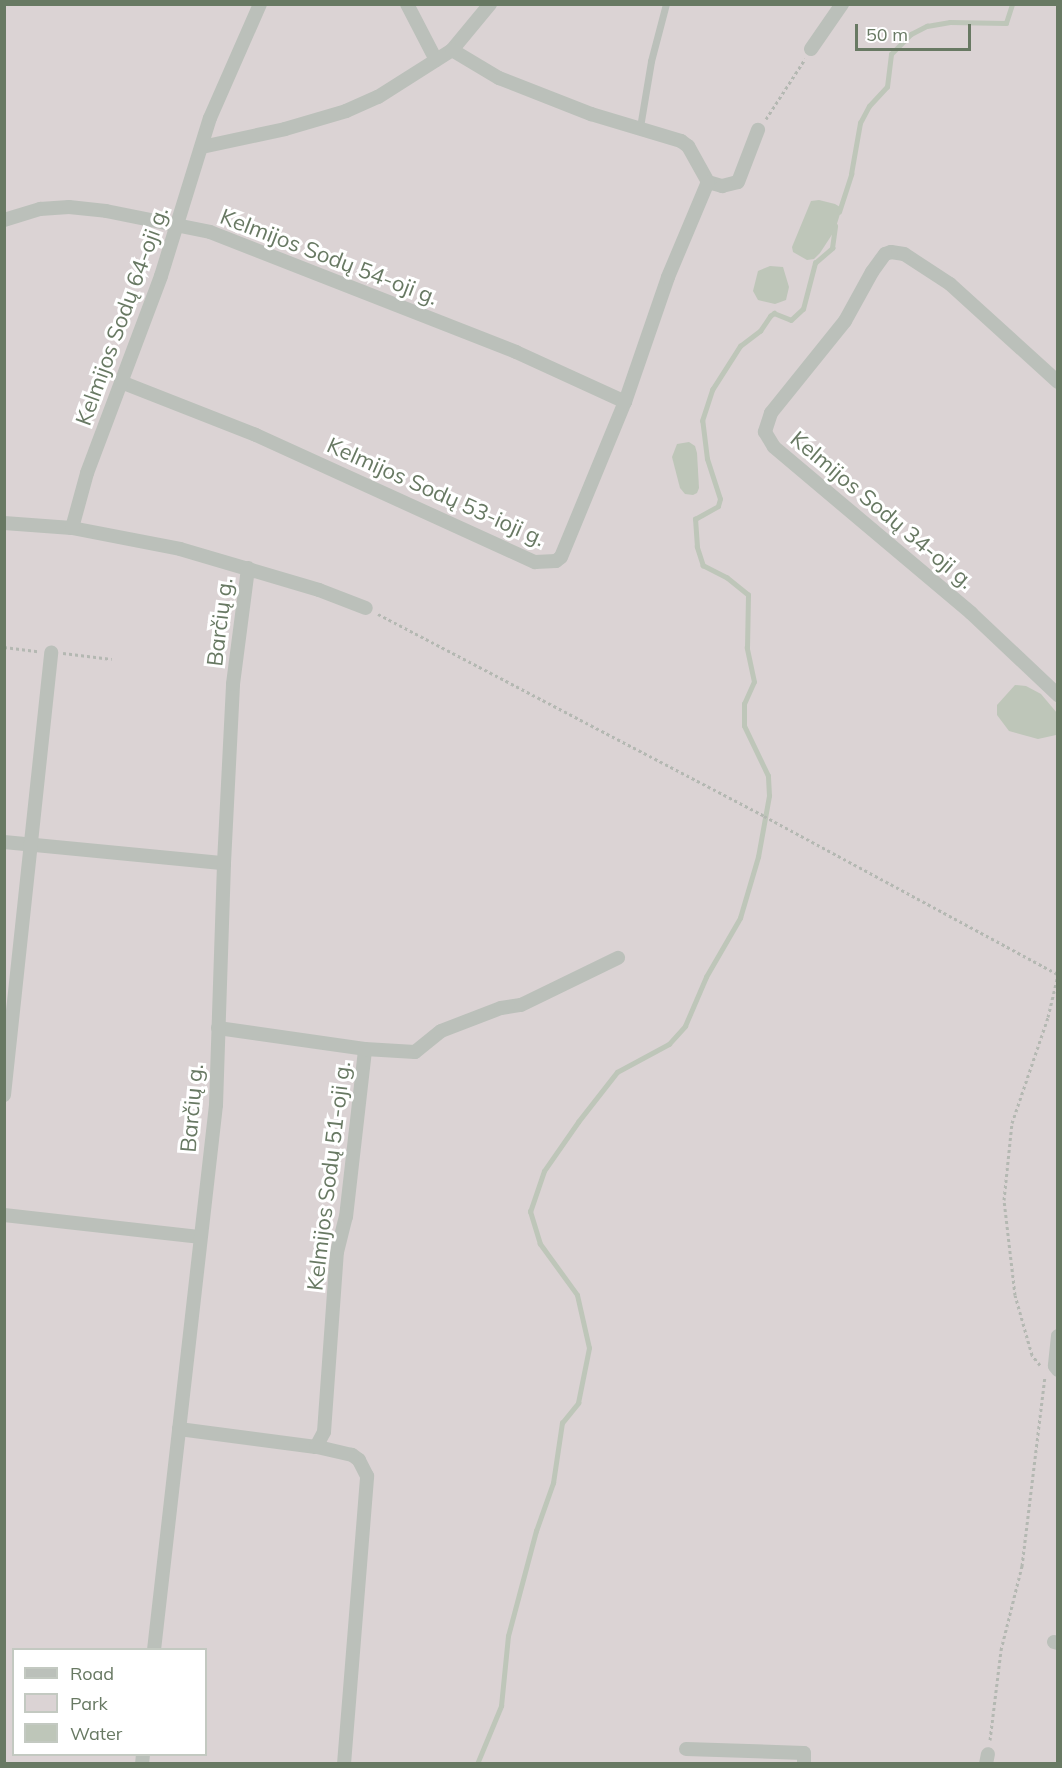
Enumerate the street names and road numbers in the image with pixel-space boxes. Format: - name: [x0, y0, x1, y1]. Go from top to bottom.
- street label: Kelmijos Sodų 64-oji g.: [70, 203, 174, 429]
- street label: Kelmijos Sodų 54-oji g.: [216, 203, 442, 311]
- street label: Kelmijos Sodų 34-oji g.: [785, 426, 979, 594]
- street label: Kelmijos Sodų 53-ioji g.: [323, 432, 549, 552]
- street label: Barčių g.: [201, 576, 239, 668]
- street label: Kelmijos Sodų 51-oji g.: [302, 1060, 356, 1292]
- street label: Barčių g.: [175, 1063, 209, 1153]

